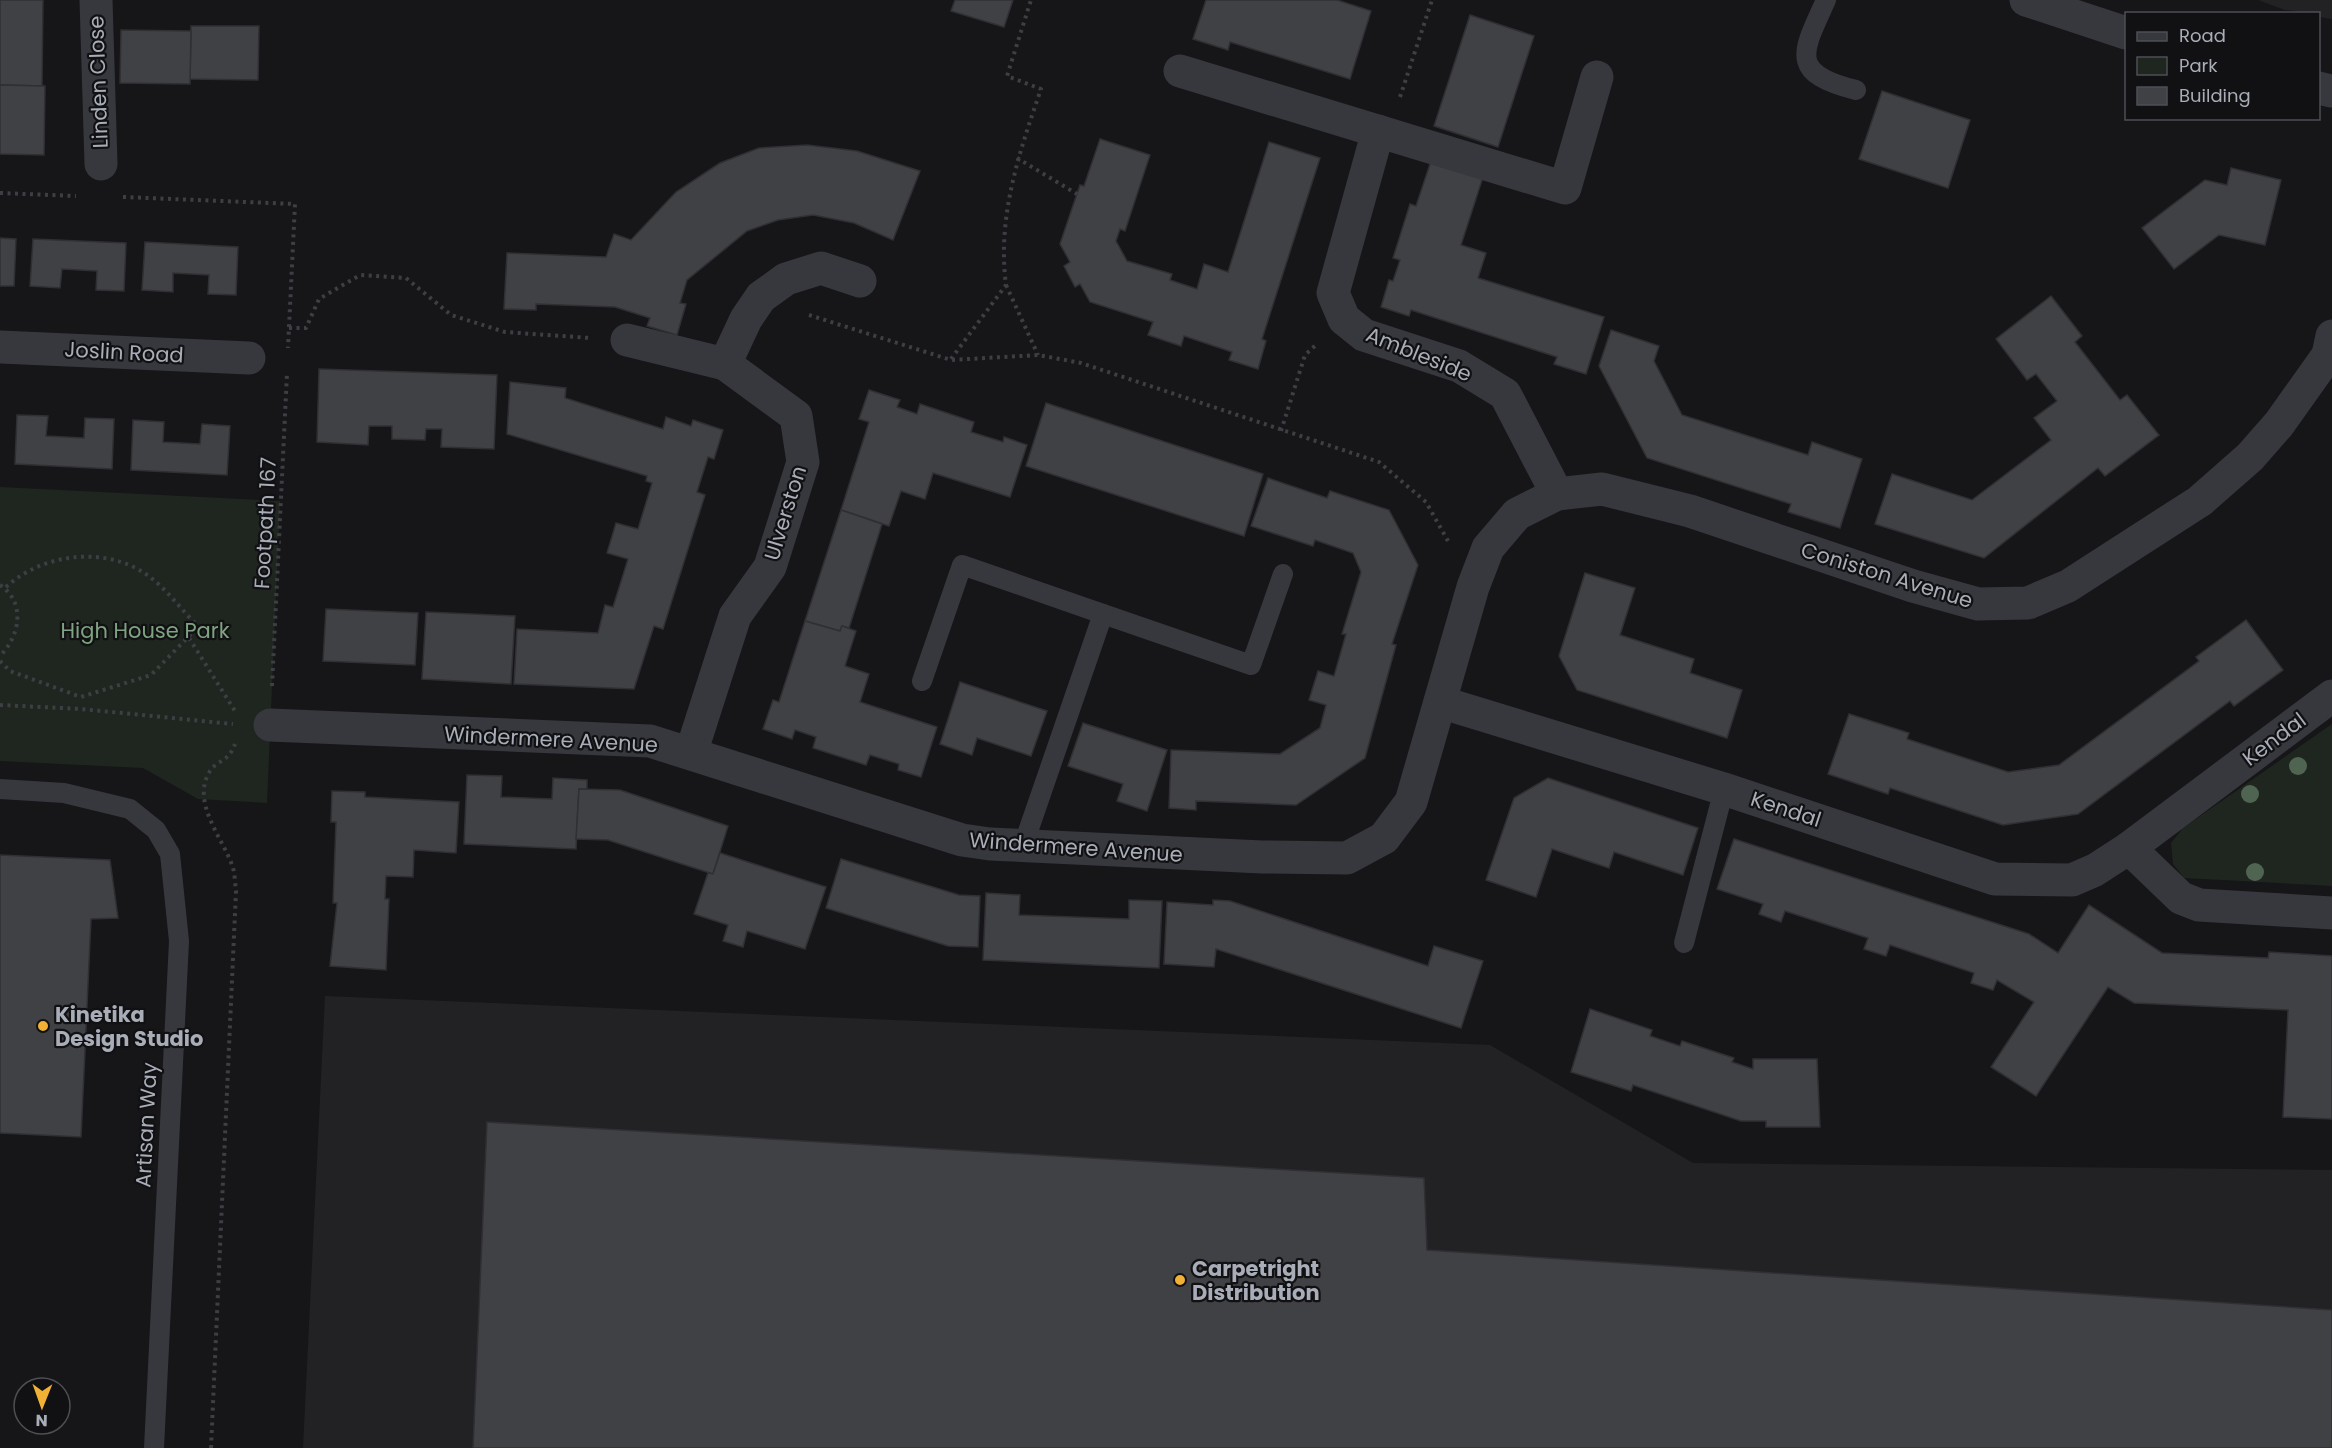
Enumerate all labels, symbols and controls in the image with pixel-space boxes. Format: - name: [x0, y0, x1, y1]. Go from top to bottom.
- legend: [2125, 12, 2320, 120]
- street label: Linden Close: [81, 15, 115, 149]
- text: Road: [2179, 23, 2226, 48]
- text: Park: [2179, 53, 2218, 78]
- text: Building: [2179, 83, 2251, 108]
- street label: Ambleside: [1362, 320, 1476, 388]
- street label: Joslin Road: [64, 334, 184, 370]
- street label: Footpath 167: [247, 456, 283, 590]
- street label: Ulverston: [757, 462, 813, 564]
- street label: Coniston Avenue: [1798, 535, 1976, 615]
- park label: High House Park: [61, 616, 230, 645]
- street label: Kendal: [2236, 706, 2312, 772]
- street label: Windermere Avenue: [443, 719, 659, 759]
- street label: Kendal: [1747, 784, 1825, 834]
- street label: Windermere Avenue: [968, 825, 1184, 869]
- place label: Kinetika Design Studio: [55, 1000, 203, 1053]
- marker: Kinetika Design Studio: [36, 1019, 50, 1033]
- street label: Artisan Way: [128, 1061, 164, 1188]
- place label: Carpetright Distribution: [1192, 1254, 1320, 1307]
- marker: Carpetright Distribution: [1173, 1273, 1187, 1287]
- north arrow: [12, 1376, 72, 1436]
- text: N: [36, 1409, 48, 1432]

